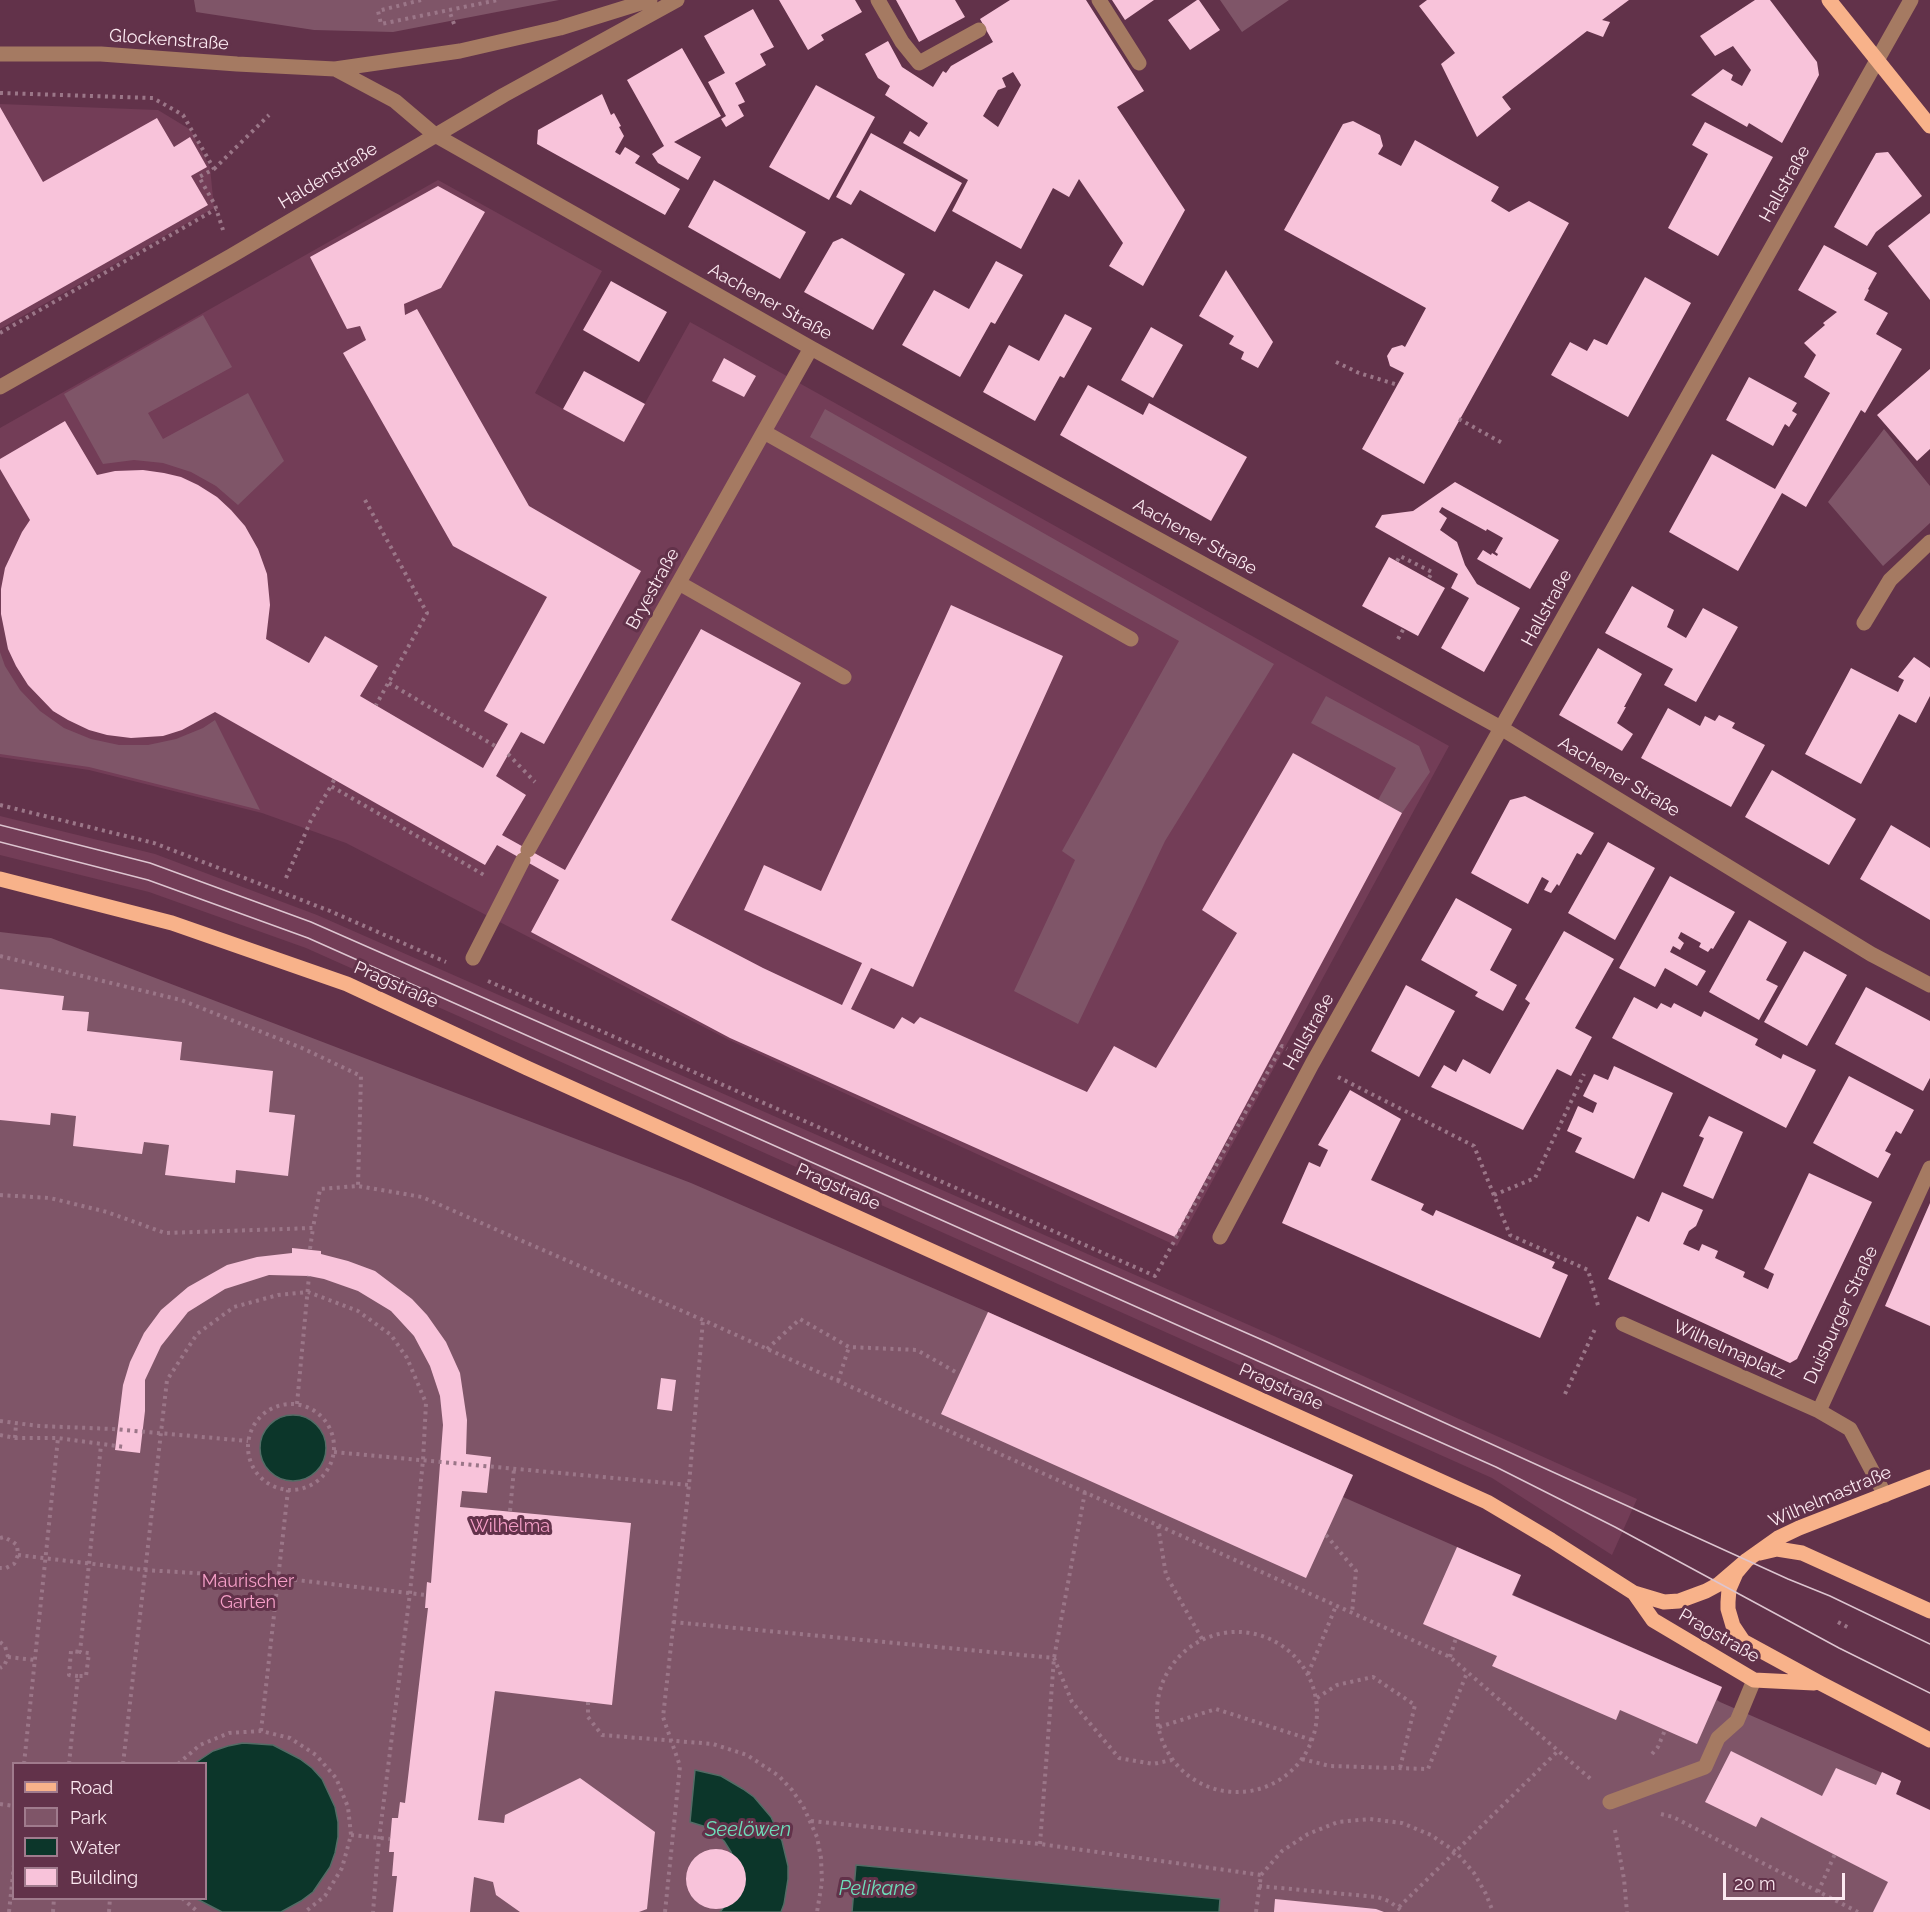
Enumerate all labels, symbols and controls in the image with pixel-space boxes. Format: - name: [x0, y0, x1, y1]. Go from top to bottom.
- street label: Glockenstraße: [108, 25, 230, 55]
- street label: Haldenstraße: [275, 138, 381, 214]
- street label: Hallstraße: [1755, 142, 1815, 226]
- street label: Aachener Straße: [704, 259, 836, 345]
- street label: Aachener Straße: [1129, 494, 1261, 580]
- street label: Bryestraße: [622, 545, 684, 633]
- street label: Hallstraße: [1517, 566, 1577, 650]
- street label: Aachener Straße: [1554, 732, 1684, 822]
- street label: Pragstraße: [351, 957, 441, 1013]
- street label: Hallstraße: [1279, 990, 1339, 1074]
- street label: Pragstraße: [793, 1159, 883, 1215]
- street label: Duisburger Straße: [1800, 1242, 1882, 1388]
- street label: Wilhelmaplatz: [1670, 1316, 1788, 1384]
- street label: Pragstraße: [1236, 1359, 1326, 1415]
- street label: Wilhelmastraße: [1765, 1461, 1895, 1533]
- park label: Wilhelma: [470, 1516, 550, 1538]
- park label: Maurischer Garten: [202, 1571, 294, 1614]
- street label: Pragstraße: [1675, 1604, 1763, 1668]
- legend: [12, 1762, 207, 1900]
- text: Road: [70, 1777, 113, 1798]
- text: Park: [70, 1807, 107, 1828]
- water label: Seelöwen: [705, 1818, 791, 1842]
- text: Water: [70, 1837, 120, 1858]
- scale bar: [1726, 1861, 1848, 1899]
- text: Building: [70, 1867, 138, 1888]
- text: 20 m: [1734, 1873, 1776, 1894]
- water label: Pelikane: [839, 1877, 915, 1901]

